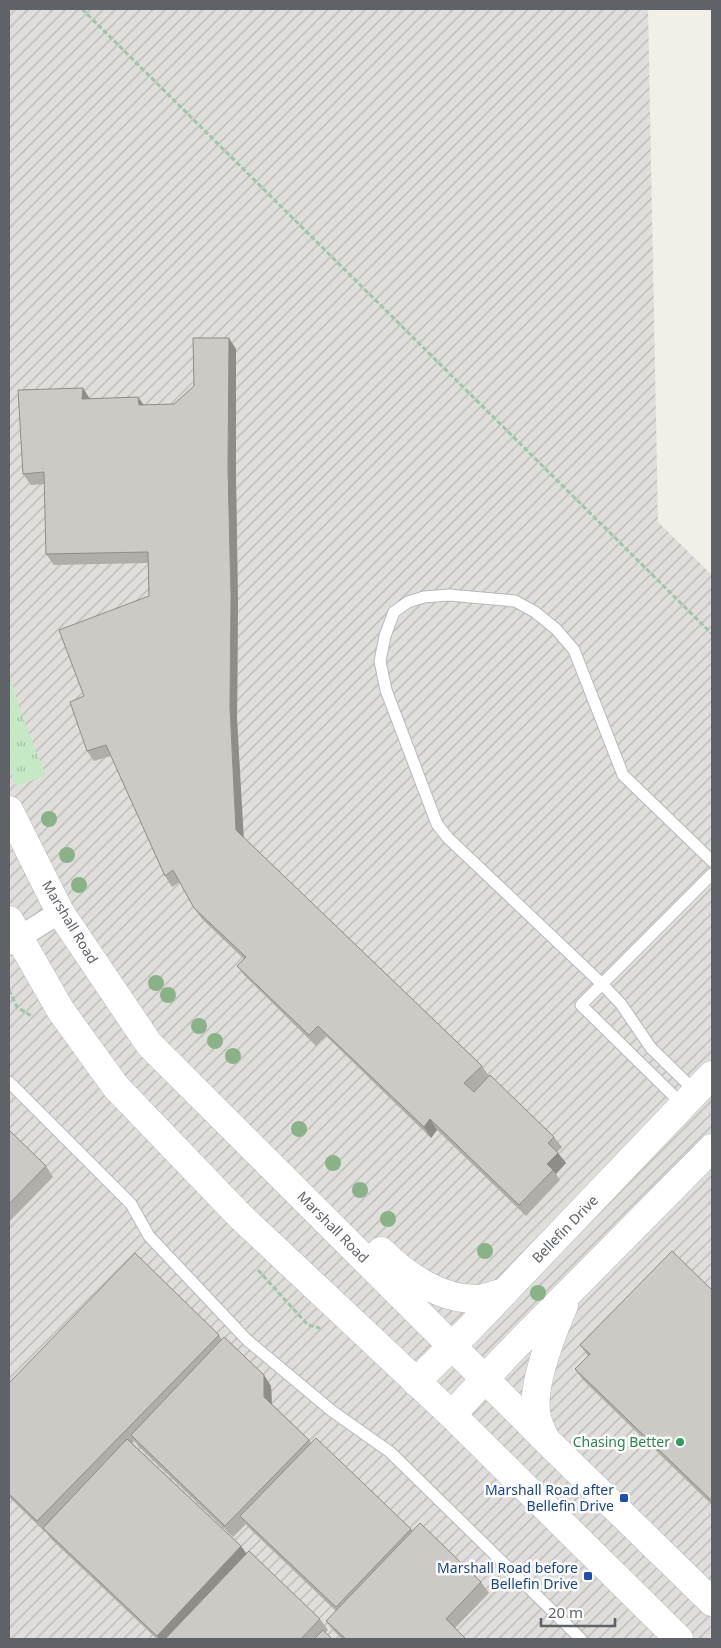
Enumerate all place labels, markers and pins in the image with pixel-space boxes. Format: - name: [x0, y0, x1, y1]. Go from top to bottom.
- place label: Chasing Better: [573, 1432, 670, 1451]
- marker: Chasing Better: [674, 1436, 686, 1448]
- place label: Marshall Road after Bellefin Drive: [485, 1480, 614, 1515]
- marker: Marshall Road after Bellefin Drive: [618, 1492, 630, 1504]
- place label: Marshall Road before Bellefin Drive: [437, 1558, 578, 1593]
- marker: Marshall Road before Bellefin Drive: [582, 1570, 594, 1582]

